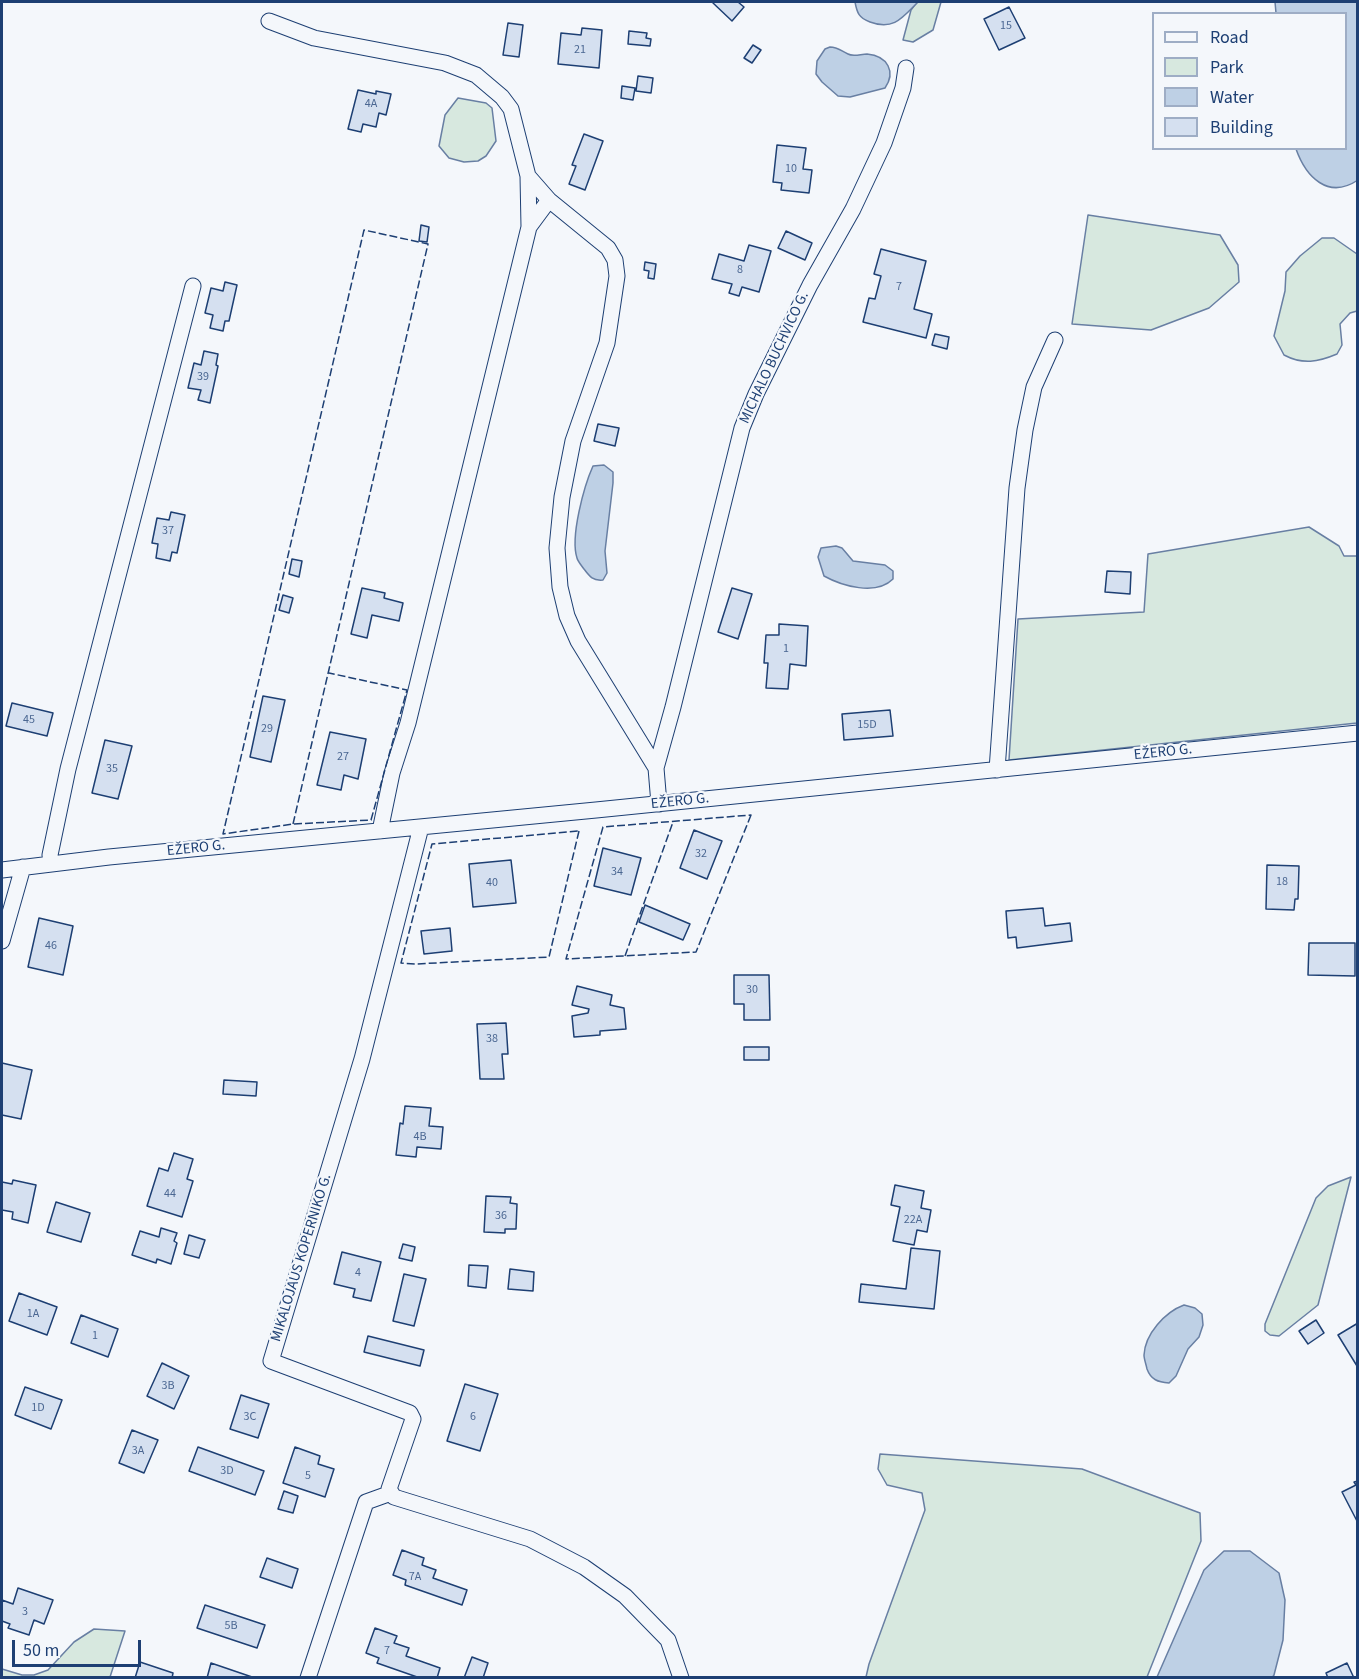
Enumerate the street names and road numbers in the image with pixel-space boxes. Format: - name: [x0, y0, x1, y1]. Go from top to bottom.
- street label: MICHALO BUCHVICO G.: [736, 289, 814, 427]
- street label: EŽERO G.: [1133, 741, 1193, 765]
- street label: EŽERO G.: [650, 790, 710, 814]
- street label: EŽERO G.: [166, 837, 226, 861]
- street label: MIKALOJAUS KOPERNIKO G.: [268, 1172, 336, 1344]

